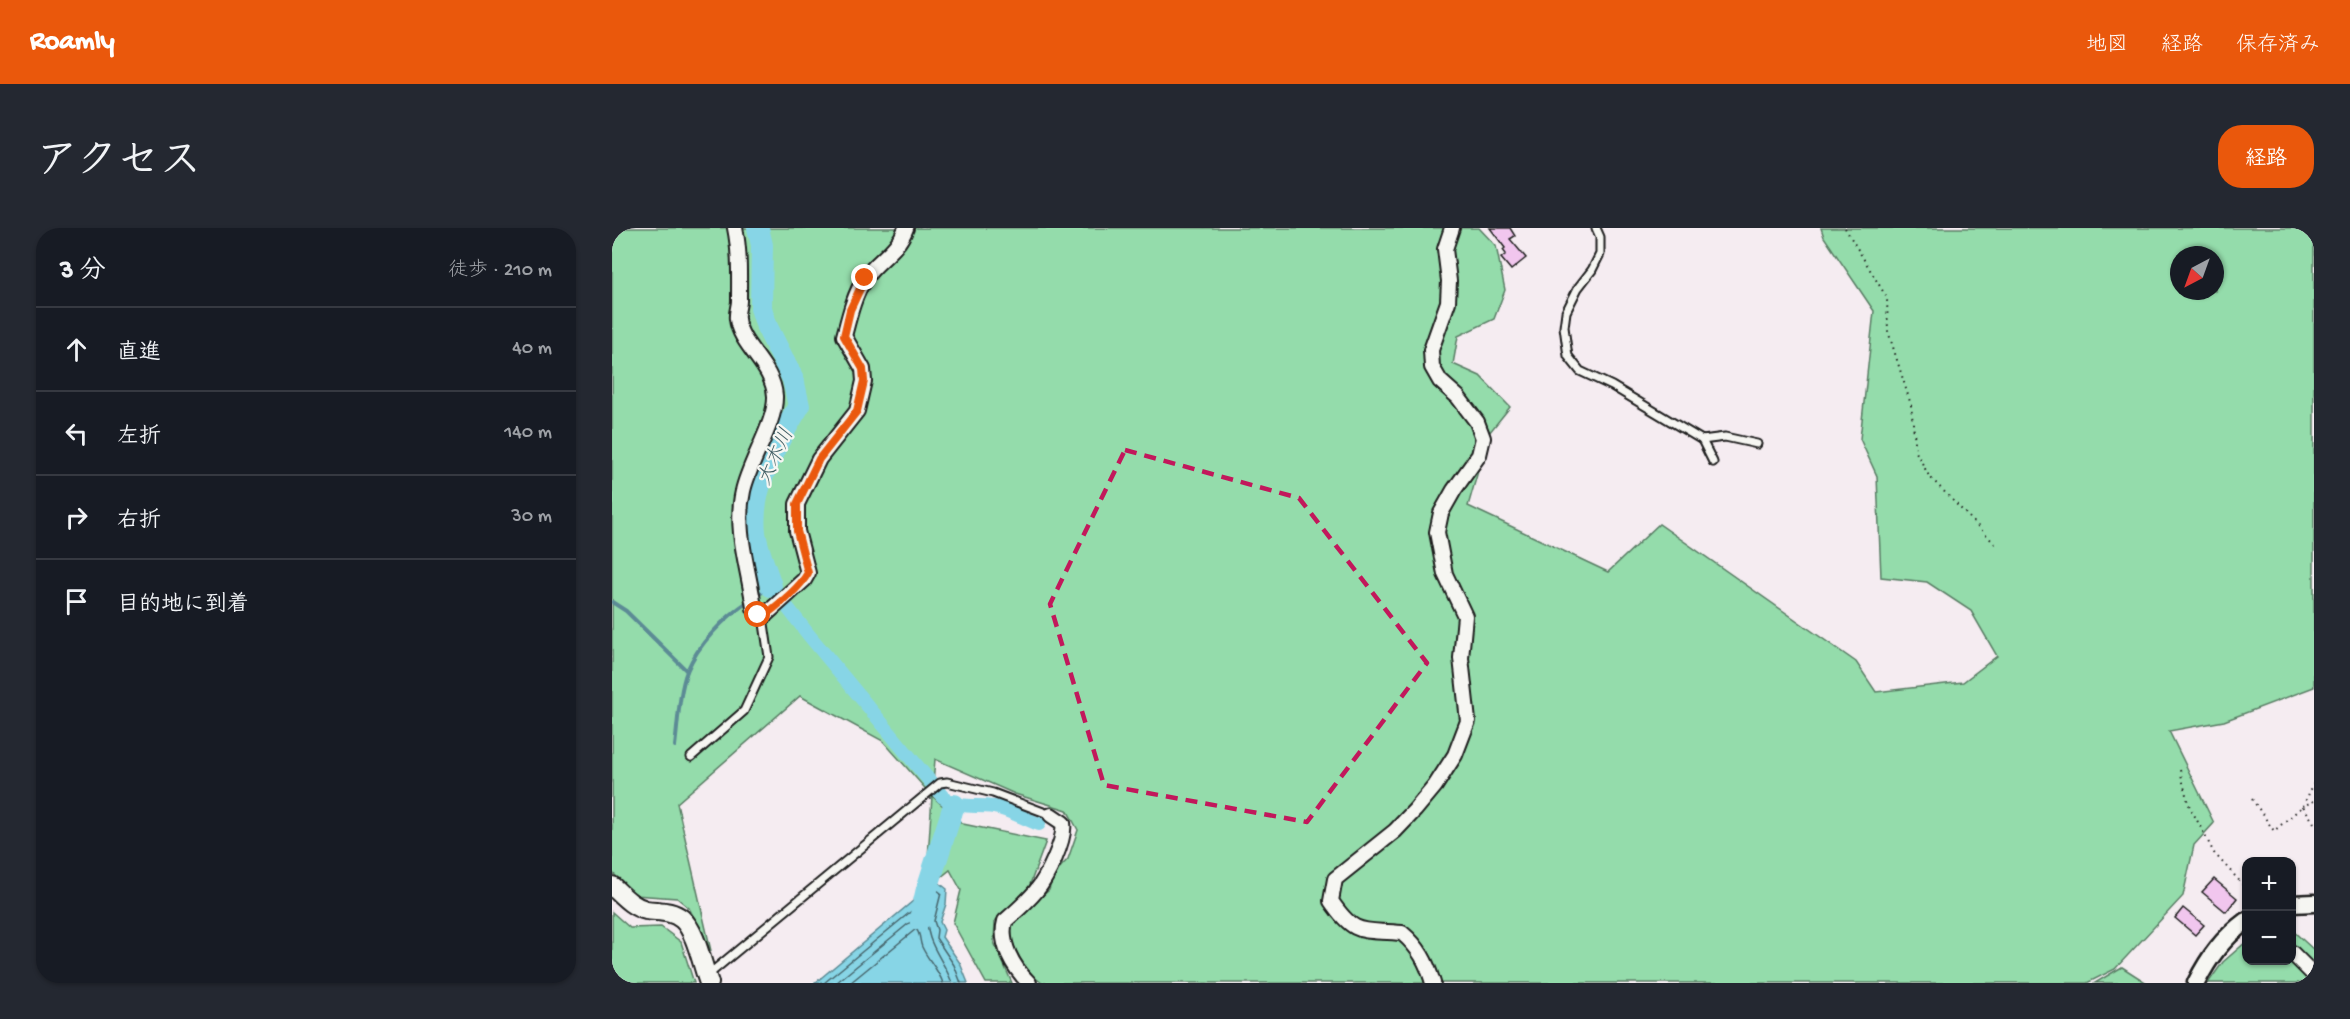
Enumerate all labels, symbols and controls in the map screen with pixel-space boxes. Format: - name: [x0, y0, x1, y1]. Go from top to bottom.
- text: Roamly: [30, 26, 115, 59]
- text: 地図: [2086, 34, 2128, 59]
- text: 経路: [2161, 34, 2203, 59]
- text: 保存済み: [2236, 34, 2320, 59]
- button: 経路: [2218, 125, 2314, 188]
- text: アクセス: [36, 140, 201, 189]
- north arrow: [2170, 246, 2224, 300]
- text: 3 分: [60, 257, 106, 288]
- text: 徒歩 · 210 m: [448, 260, 552, 283]
- route end: [851, 264, 877, 290]
- icon: ahead: [60, 333, 93, 366]
- text: 40 m: [512, 338, 552, 361]
- text: 直進: [117, 341, 161, 367]
- icon: left: [60, 417, 93, 450]
- text: 140 m: [504, 422, 552, 445]
- text: 左折: [117, 425, 161, 451]
- water label: 大木川: [752, 425, 800, 490]
- icon: right: [60, 501, 93, 534]
- text: 30 m: [511, 506, 552, 529]
- text: 右折: [117, 509, 161, 535]
- icon: arrive: [60, 585, 93, 618]
- text: 目的地に到着: [117, 593, 249, 619]
- route start: [744, 601, 770, 627]
- map controls: [2242, 857, 2296, 965]
- button: +: [2242, 857, 2296, 911]
- button: −: [2242, 911, 2296, 965]

